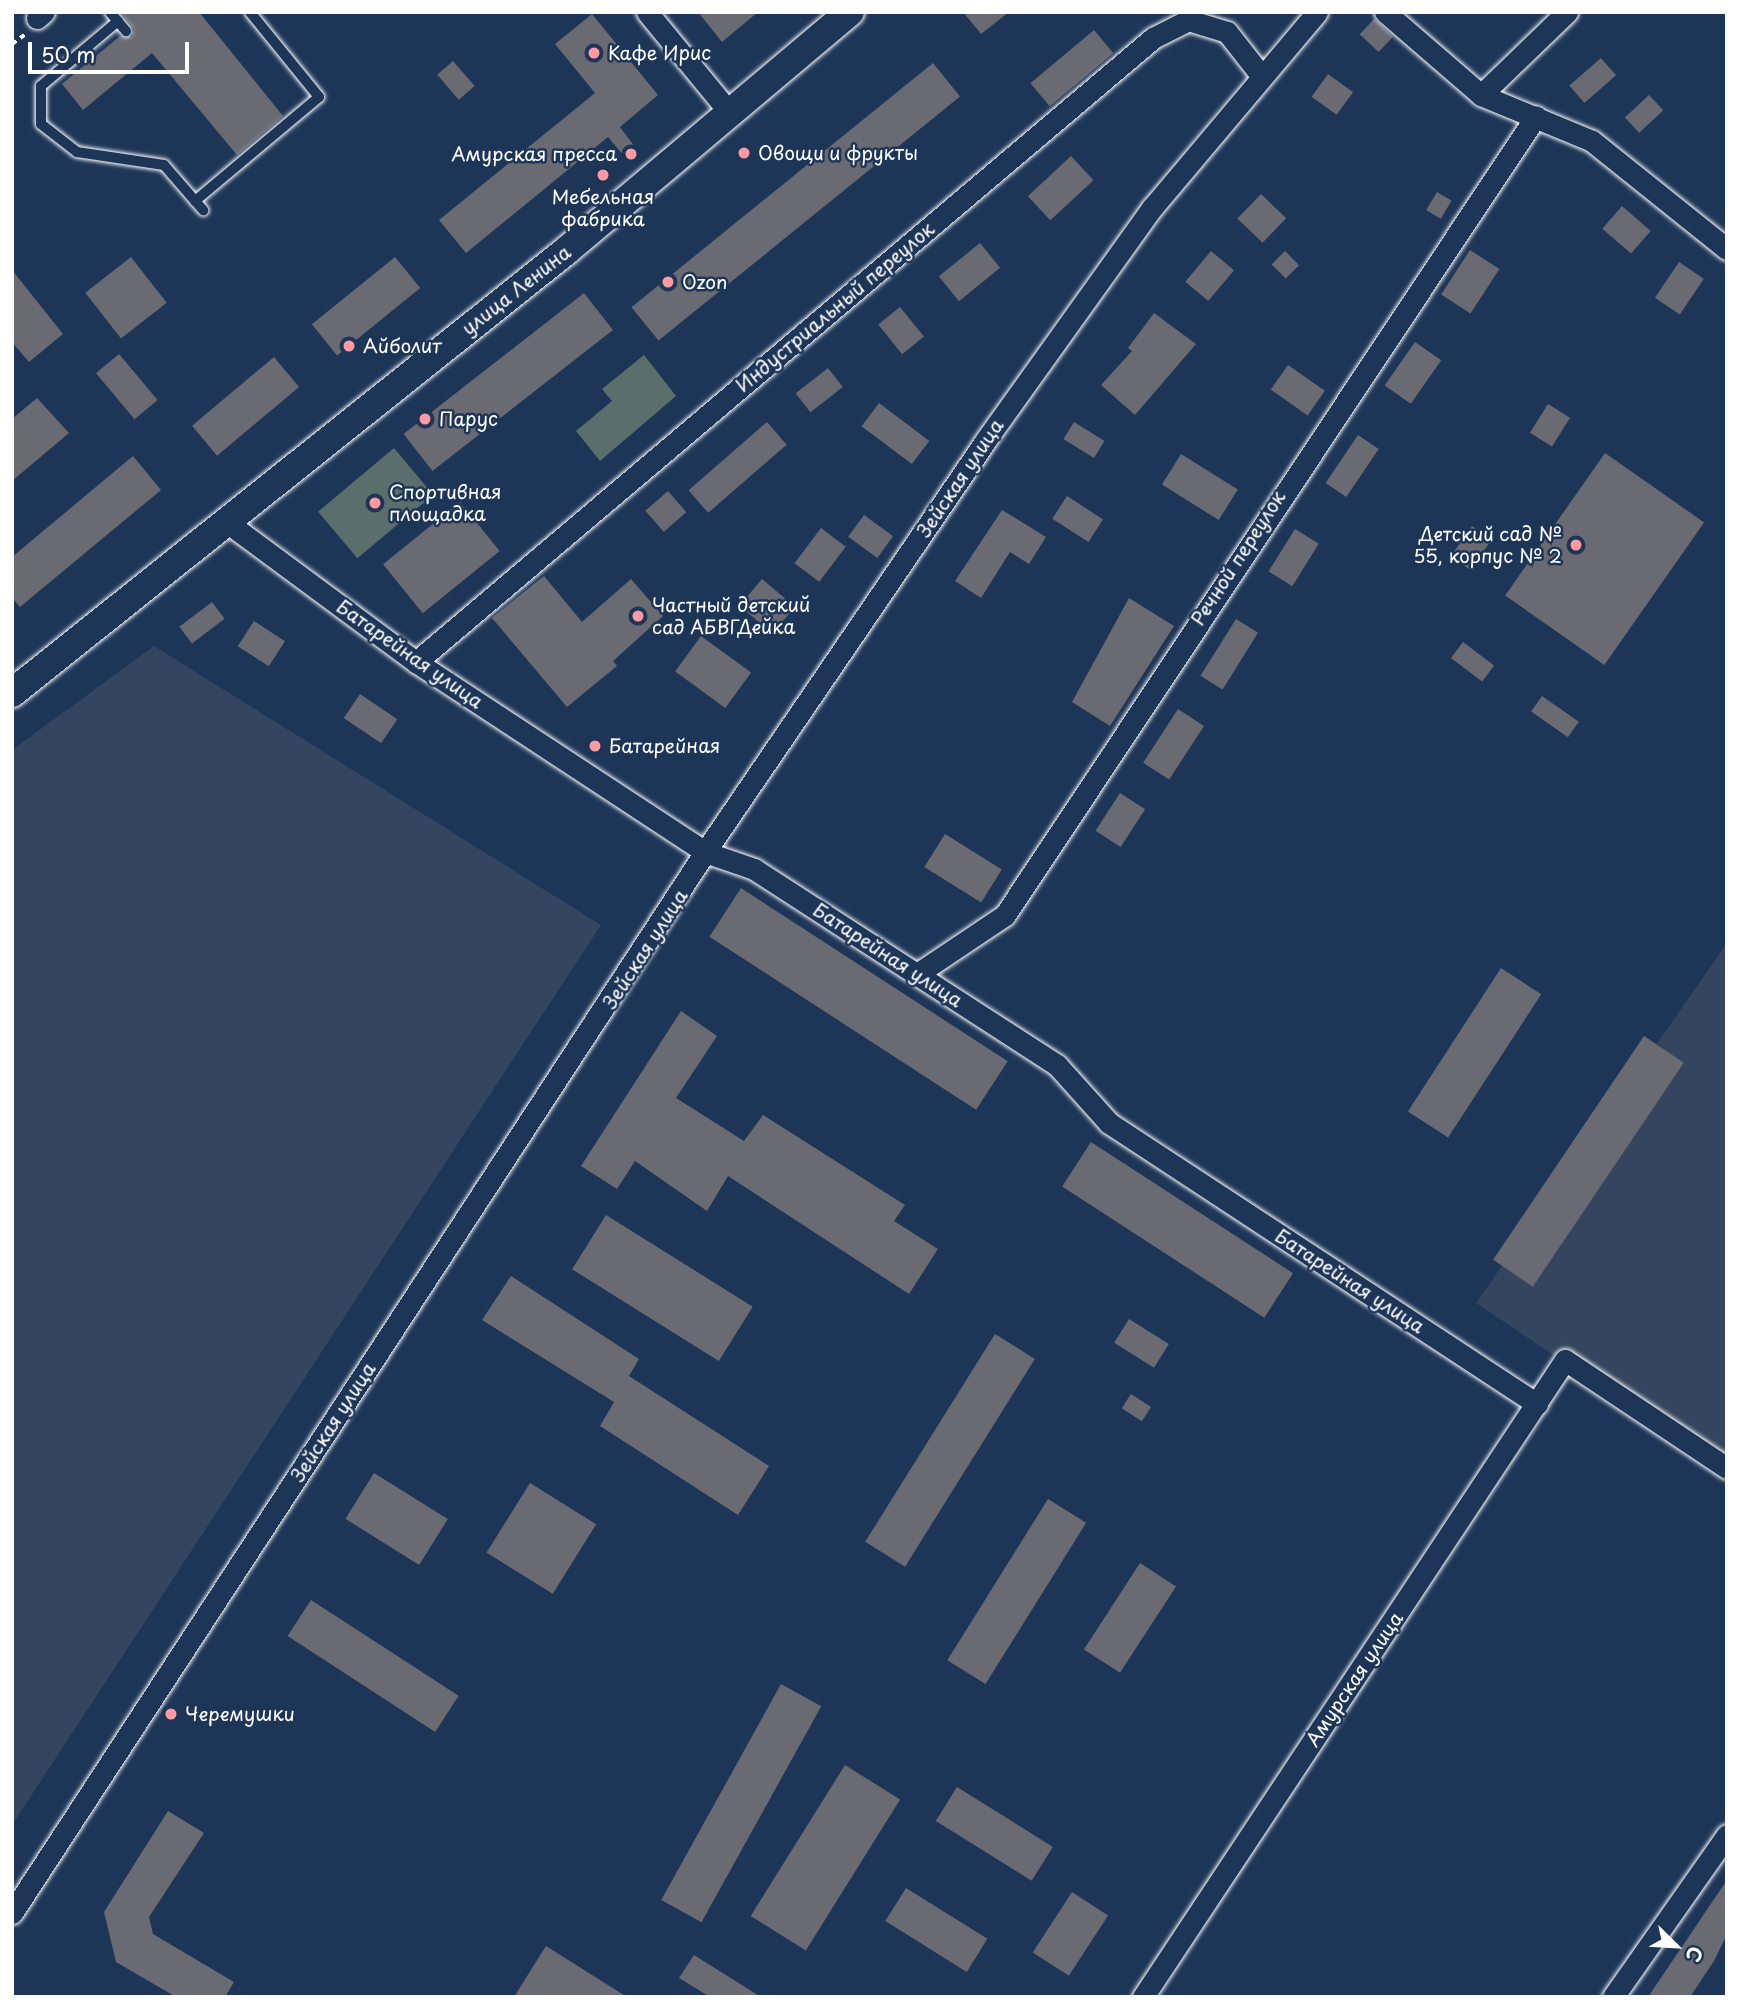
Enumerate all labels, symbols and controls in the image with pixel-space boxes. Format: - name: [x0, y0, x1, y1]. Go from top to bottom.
- scale bar: [32, 28, 192, 72]
- text: 50 m: [41, 38, 95, 70]
- place label: Кафе Ирис: [608, 42, 711, 64]
- marker: Кафе Ирис: [586, 45, 602, 61]
- place label: Овощи и фрукты: [758, 142, 919, 164]
- place label: Амурская пресса: [451, 143, 617, 165]
- marker: Овощи и фрукты: [736, 145, 752, 161]
- marker: Амурская пресса: [623, 146, 639, 162]
- marker: Мебельная фабрика: [595, 167, 611, 183]
- place label: Мебельная фабрика: [552, 186, 654, 230]
- street label: Индустриальный переулок: [731, 217, 939, 397]
- street label: улица Ленина: [457, 240, 575, 340]
- place label: Ozon: [682, 271, 727, 293]
- marker: Ozon: [660, 274, 676, 290]
- place label: Айболит: [363, 335, 442, 357]
- marker: Айболит: [341, 338, 357, 354]
- place label: Парус: [439, 408, 498, 430]
- marker: Парус: [417, 411, 433, 427]
- street label: Зейская улица: [912, 414, 1008, 542]
- place label: Спортивная площадка: [389, 481, 502, 525]
- street label: Речной переулок: [1186, 486, 1290, 630]
- marker: Спортивная площадка: [367, 495, 383, 511]
- place label: Детский сад № 55, корпус № 2: [1412, 523, 1562, 567]
- marker: Детский сад № 55, корпус № 2: [1568, 537, 1584, 553]
- place label: Частный детский сад АБВГДейка: [652, 594, 811, 638]
- street label: Батарейная улица: [332, 595, 488, 713]
- marker: Частный детский сад АБВГДейка: [630, 608, 646, 624]
- place label: Батарейная: [609, 735, 720, 757]
- marker: Батарейная: [587, 738, 603, 754]
- street label: Зейская улица: [598, 885, 692, 1013]
- street label: Батарейная улица: [809, 898, 967, 1012]
- street label: Батарейная улица: [1271, 1224, 1429, 1338]
- street label: Зейская улица: [286, 1358, 380, 1486]
- street label: Амурская улица: [1300, 1607, 1408, 1751]
- place label: Черемушки: [185, 1703, 295, 1725]
- marker: Черемушки: [163, 1706, 179, 1722]
- north arrow: [1641, 1911, 1711, 1981]
- text: С: [1679, 1942, 1711, 1967]

